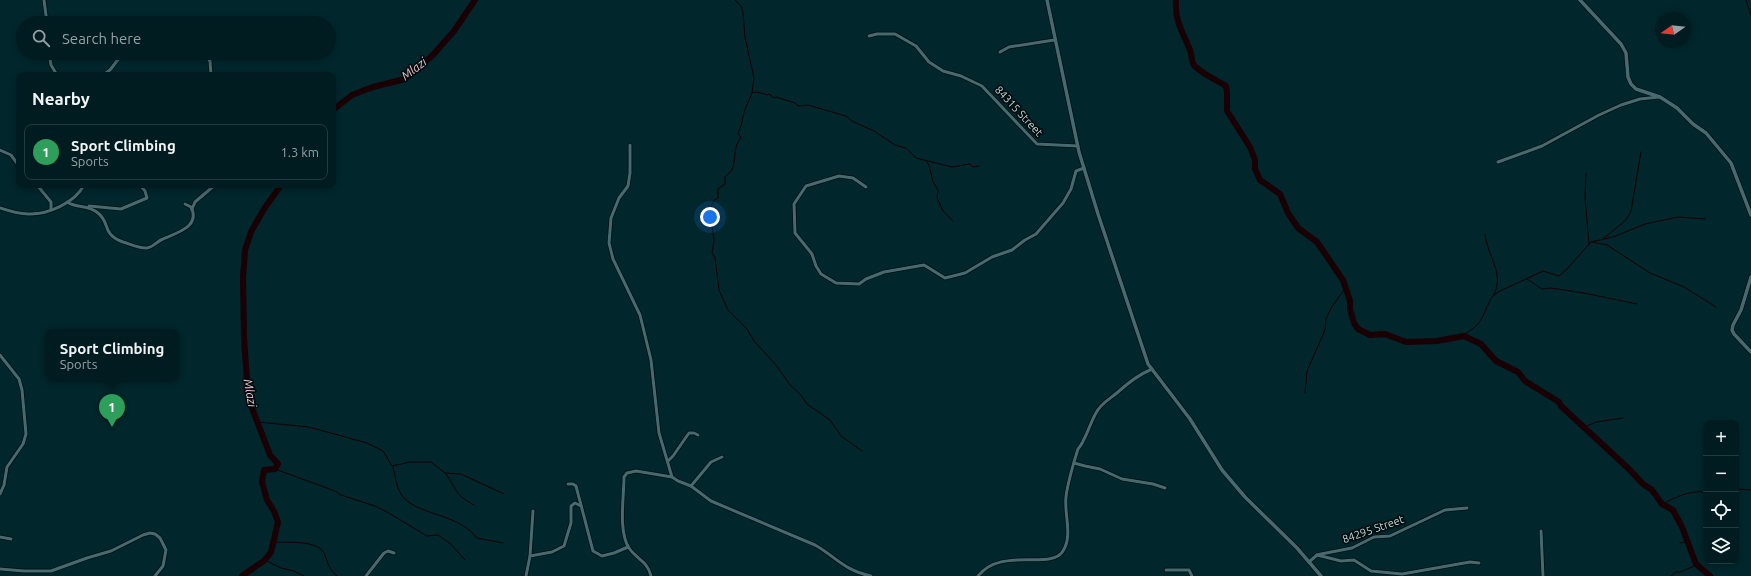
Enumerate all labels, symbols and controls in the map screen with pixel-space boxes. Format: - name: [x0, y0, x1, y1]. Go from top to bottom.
- north arrow: [1655, 12, 1691, 48]
- search box: [16, 16, 336, 60]
- icon: search: [30, 27, 52, 49]
- text: Search here: [62, 30, 141, 47]
- water label: Mlazi: [399, 54, 430, 82]
- street label: 84315 Street: [993, 83, 1046, 139]
- text: Nearby: [32, 89, 90, 108]
- text: Sport Climbing: [71, 137, 176, 154]
- text: 1: [42, 145, 50, 159]
- text: 1.3 km: [280, 145, 319, 159]
- text: Sports: [71, 154, 109, 168]
- your location: [700, 207, 720, 227]
- popup: [45, 329, 179, 381]
- text: Sport Climbing: [60, 340, 164, 357]
- text: Sports: [60, 357, 97, 371]
- water label: Mlazi: [242, 378, 260, 409]
- pin: 1: [99, 394, 125, 427]
- map controls: [1703, 420, 1739, 564]
- button: +: [1703, 420, 1739, 456]
- button: −: [1703, 456, 1739, 492]
- button: locate: [1703, 492, 1739, 528]
- street label: 84295 Street: [1341, 513, 1406, 545]
- button: layers: [1703, 528, 1739, 564]

